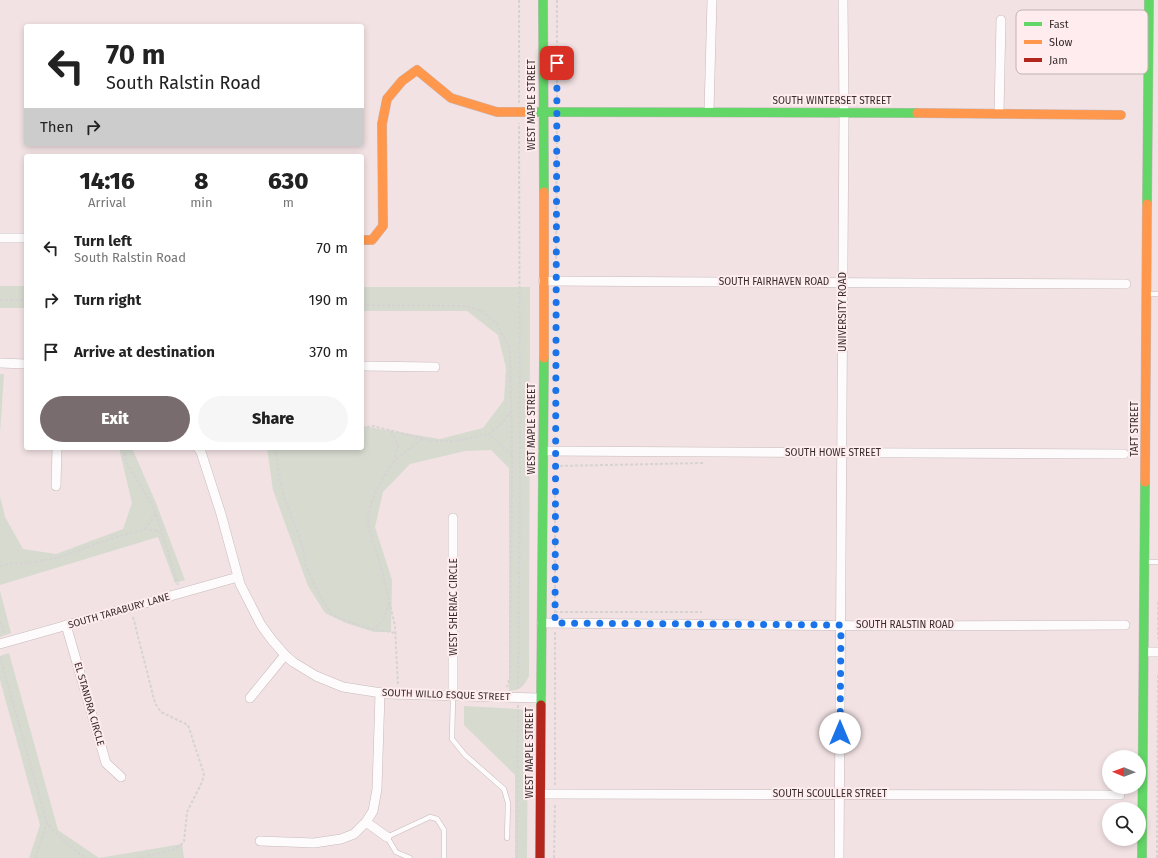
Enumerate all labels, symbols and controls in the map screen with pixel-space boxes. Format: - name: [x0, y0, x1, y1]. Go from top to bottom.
- legend: [1016, 10, 1148, 74]
- text: Fast: [1049, 18, 1069, 31]
- text: Slow: [1049, 36, 1073, 49]
- text: 70 m: [106, 38, 165, 71]
- icon: left: [40, 40, 92, 92]
- pin: [540, 46, 574, 80]
- icon: arrive: [546, 52, 568, 74]
- text: Jam: [1049, 54, 1068, 67]
- street label: WEST MAPLE STREET: [526, 59, 538, 151]
- text: South Ralstin Road: [106, 72, 261, 94]
- street label: SOUTH WINTERSET STREET: [772, 95, 892, 107]
- icon: right: [82, 116, 104, 138]
- text: Then: [40, 118, 74, 136]
- text: 14:16: [79, 167, 135, 195]
- text: 8: [194, 167, 208, 195]
- text: 630: [268, 167, 309, 195]
- text: Arrival: [88, 195, 126, 210]
- text: min: [190, 195, 213, 210]
- text: m: [283, 195, 294, 210]
- text: Turn left: [74, 232, 132, 250]
- icon: left: [40, 237, 62, 259]
- text: 70 m: [316, 239, 348, 257]
- text: South Ralstin Road: [74, 250, 186, 265]
- street label: UNIVERSITY ROAD: [837, 272, 849, 352]
- street label: SOUTH FAIRHAVEN ROAD: [719, 276, 829, 288]
- icon: right: [40, 289, 62, 311]
- text: Turn right: [74, 291, 141, 309]
- text: 190 m: [308, 291, 348, 309]
- icon: arrive: [40, 341, 62, 363]
- text: Arrive at destination: [74, 343, 215, 361]
- text: 370 m: [309, 343, 348, 361]
- street label: WEST MAPLE STREET: [526, 383, 538, 475]
- button: Exit: [40, 396, 190, 442]
- button: Share: [198, 396, 348, 442]
- street label: TAFT STREET: [1129, 400, 1141, 457]
- street label: SOUTH HOWE STREET: [785, 447, 882, 459]
- street label: WEST SHERIAC CIRCLE: [448, 558, 460, 656]
- street label: SOUTH TARABURY LANE: [67, 591, 171, 631]
- street label: SOUTH RALSTIN ROAD: [856, 619, 954, 631]
- street label: EL STANDRA CIRCLE: [71, 661, 107, 747]
- street label: SOUTH WILLO ESQUE STREET: [382, 687, 511, 703]
- street label: WEST MAPLE STREET: [524, 707, 536, 799]
- position arrow: [819, 712, 861, 754]
- north arrow: [1102, 750, 1146, 794]
- map controls: [1102, 750, 1146, 846]
- street label: SOUTH SCOULLER STREET: [773, 788, 888, 800]
- button: search: [1102, 802, 1146, 846]

